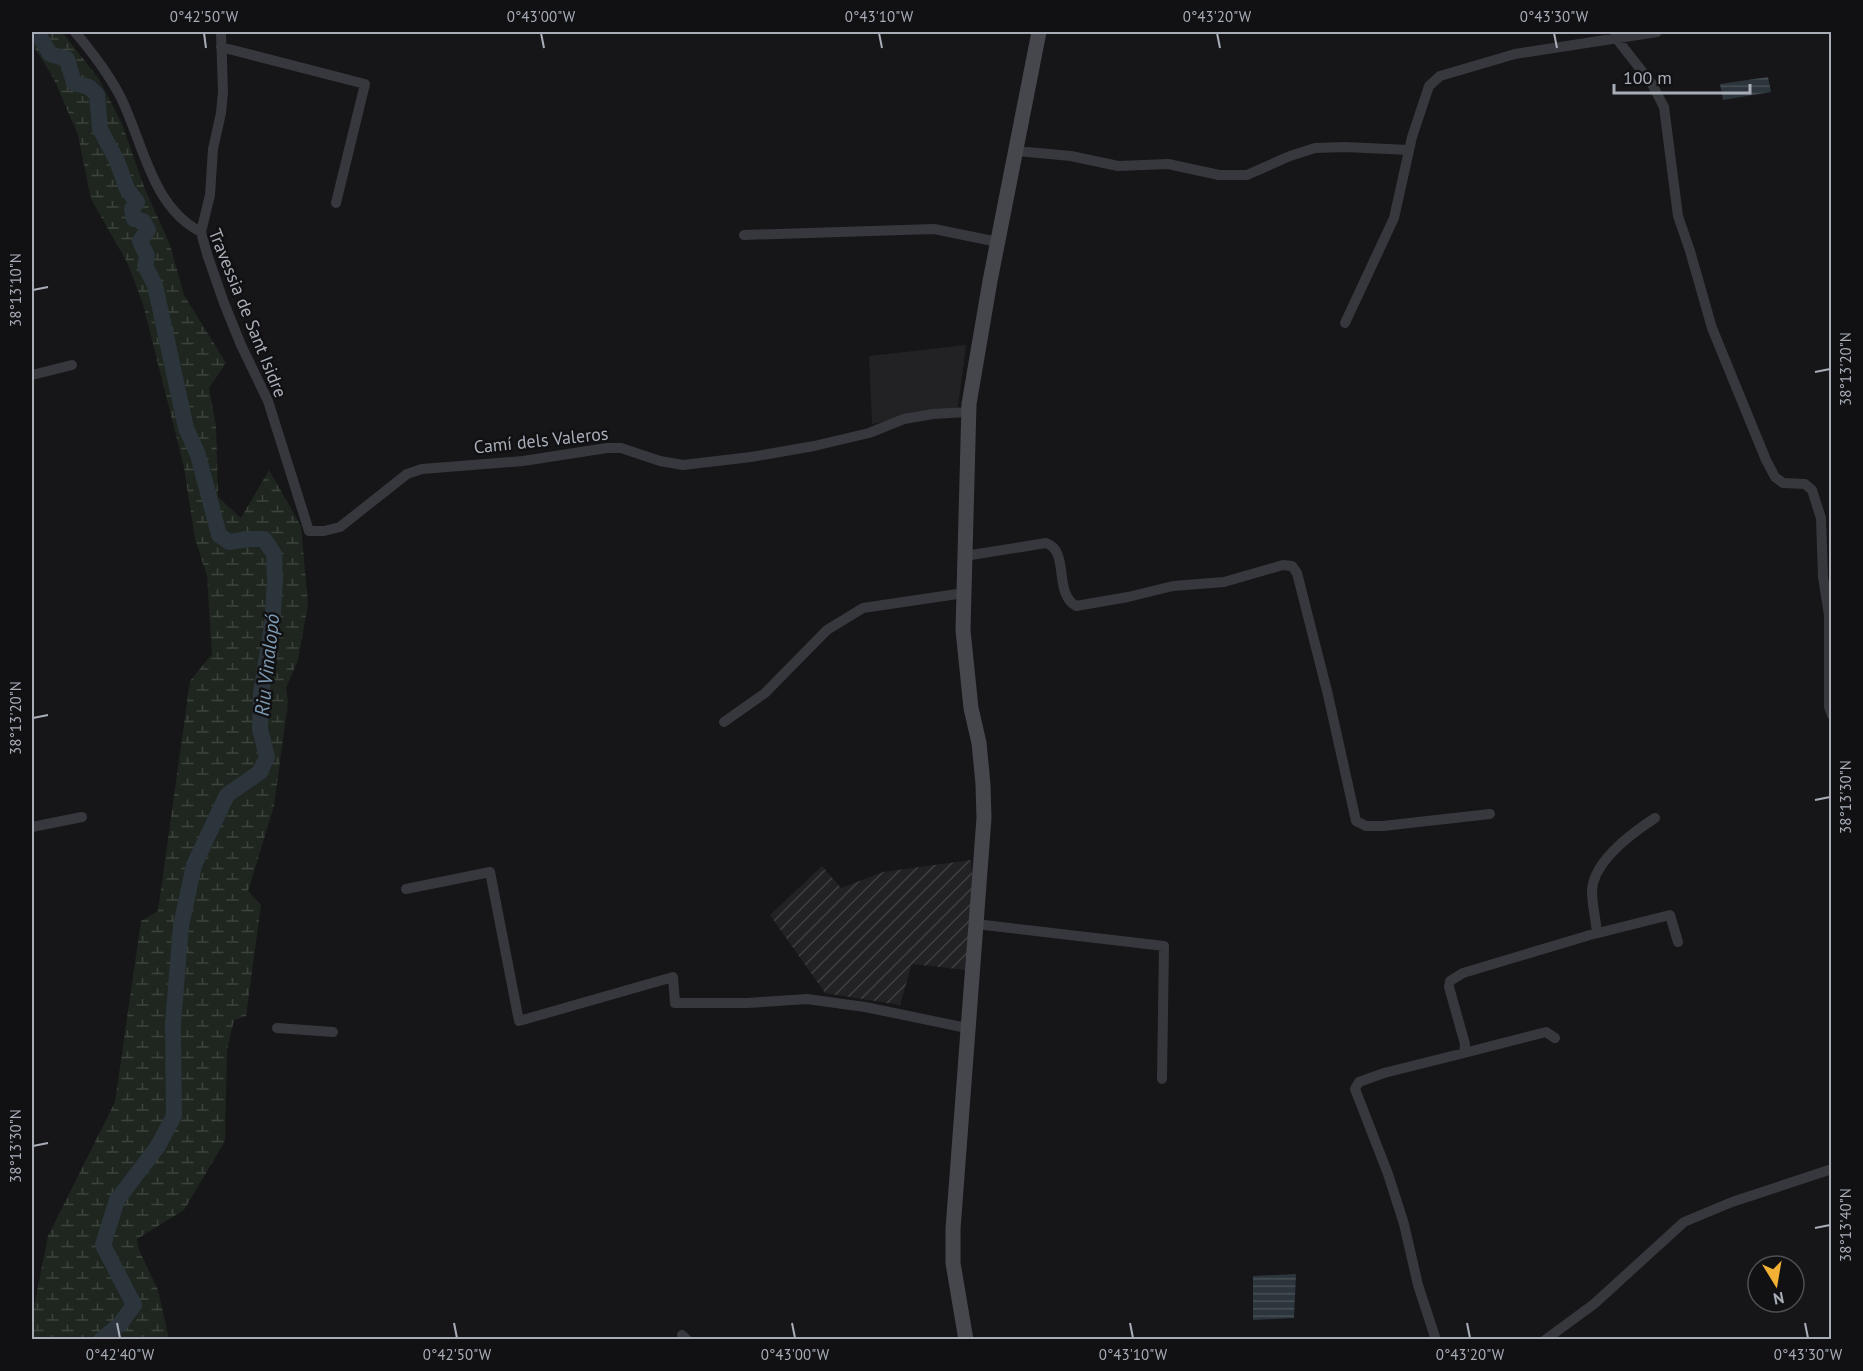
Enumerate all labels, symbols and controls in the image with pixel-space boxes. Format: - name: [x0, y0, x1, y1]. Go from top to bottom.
- text: 0°42'50"W: [170, 7, 239, 26]
- text: 0°43'00"W: [507, 7, 576, 26]
- text: 0°43'10"W: [845, 7, 914, 26]
- text: 0°43'20"W: [1183, 7, 1252, 26]
- text: 0°43'30"W: [1520, 7, 1589, 26]
- scale bar: [1614, 57, 1750, 95]
- text: 100 m: [1623, 66, 1672, 89]
- street label: Travessia de Sant Isidre: [204, 225, 292, 401]
- text: 38°13'10"N: [6, 253, 25, 327]
- text: 38°13'20"N: [1836, 332, 1855, 406]
- street label: Camí dels Valeros: [473, 422, 609, 458]
- water label: Riu Vinalopó: [249, 612, 285, 717]
- text: 38°13'20"N: [6, 681, 25, 755]
- text: 38°13'30"N: [1836, 760, 1855, 834]
- text: 38°13'30"N: [6, 1109, 25, 1183]
- text: 38°13'40"N: [1836, 1188, 1855, 1262]
- north arrow: [1746, 1254, 1806, 1314]
- text: N: [1772, 1288, 1786, 1310]
- text: 0°42'40"W: [86, 1345, 155, 1364]
- text: 0°42'50"W: [423, 1345, 492, 1364]
- text: 0°43'00"W: [761, 1345, 830, 1364]
- text: 0°43'10"W: [1099, 1345, 1168, 1364]
- text: 0°43'20"W: [1436, 1345, 1505, 1364]
- text: 0°43'30"W: [1774, 1345, 1843, 1364]

